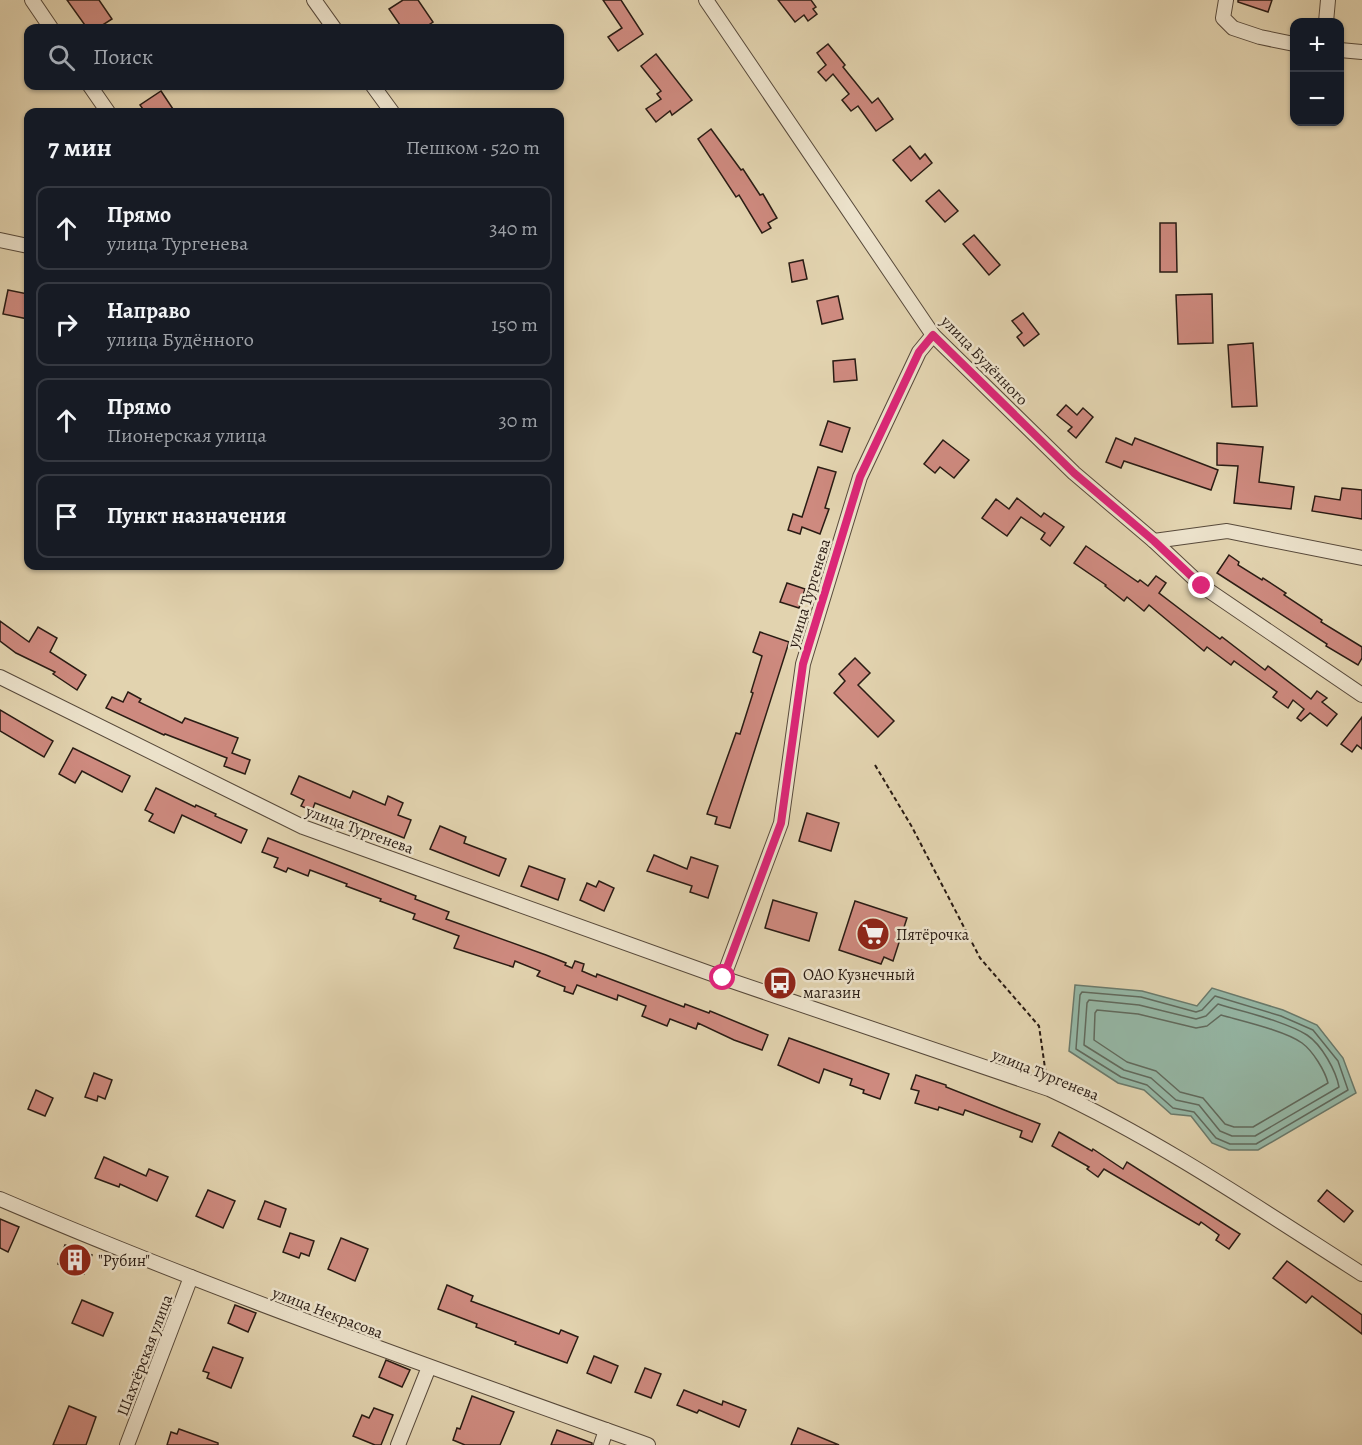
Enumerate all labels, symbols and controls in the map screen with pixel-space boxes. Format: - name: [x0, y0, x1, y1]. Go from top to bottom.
- map controls: [1290, 18, 1344, 126]
- button: +: [1290, 18, 1344, 72]
- search box: [24, 24, 564, 90]
- icon: search: [45, 41, 78, 74]
- text: Поиск: [93, 42, 153, 72]
- button: −: [1290, 72, 1344, 126]
- text: 7 мин: [48, 130, 112, 165]
- text: Пешком · 520 m: [406, 134, 540, 161]
- text: Прямо: [107, 200, 171, 230]
- icon: ahead: [50, 212, 83, 245]
- text: 340 m: [489, 215, 538, 242]
- text: улица Тургенева: [107, 230, 248, 257]
- text: Направо: [107, 296, 190, 326]
- icon: right: [50, 308, 83, 341]
- street label: улица Будённого: [935, 310, 1033, 411]
- text: 150 m: [491, 311, 538, 338]
- text: улица Будённого: [107, 326, 254, 353]
- text: Прямо: [107, 392, 171, 422]
- icon: ahead: [50, 404, 83, 437]
- text: 30 m: [498, 407, 538, 434]
- text: Пионерская улица: [107, 422, 267, 449]
- icon: arrive: [50, 500, 83, 533]
- text: Пункт назначения: [107, 501, 286, 531]
- street label: улица Тургенева: [782, 535, 836, 652]
- route end: [1188, 572, 1214, 598]
- street label: улица Тургенева: [302, 800, 417, 860]
- supermarket icon: Пятёрочка: [855, 916, 891, 952]
- place label: Пятёрочка: [896, 924, 970, 946]
- route start: [709, 964, 735, 990]
- place label: ОАО Кузнечный магазин: [803, 964, 915, 1004]
- bus stop icon: ОАО Кузнечный магазин: [762, 965, 798, 1001]
- street label: улица Тургенева: [988, 1043, 1103, 1107]
- building icon: "Рубин": [57, 1242, 93, 1278]
- place label: "Рубин": [98, 1250, 150, 1272]
- street label: улица Некрасова: [268, 1281, 387, 1344]
- street label: Шахтёрская улица: [112, 1291, 179, 1419]

